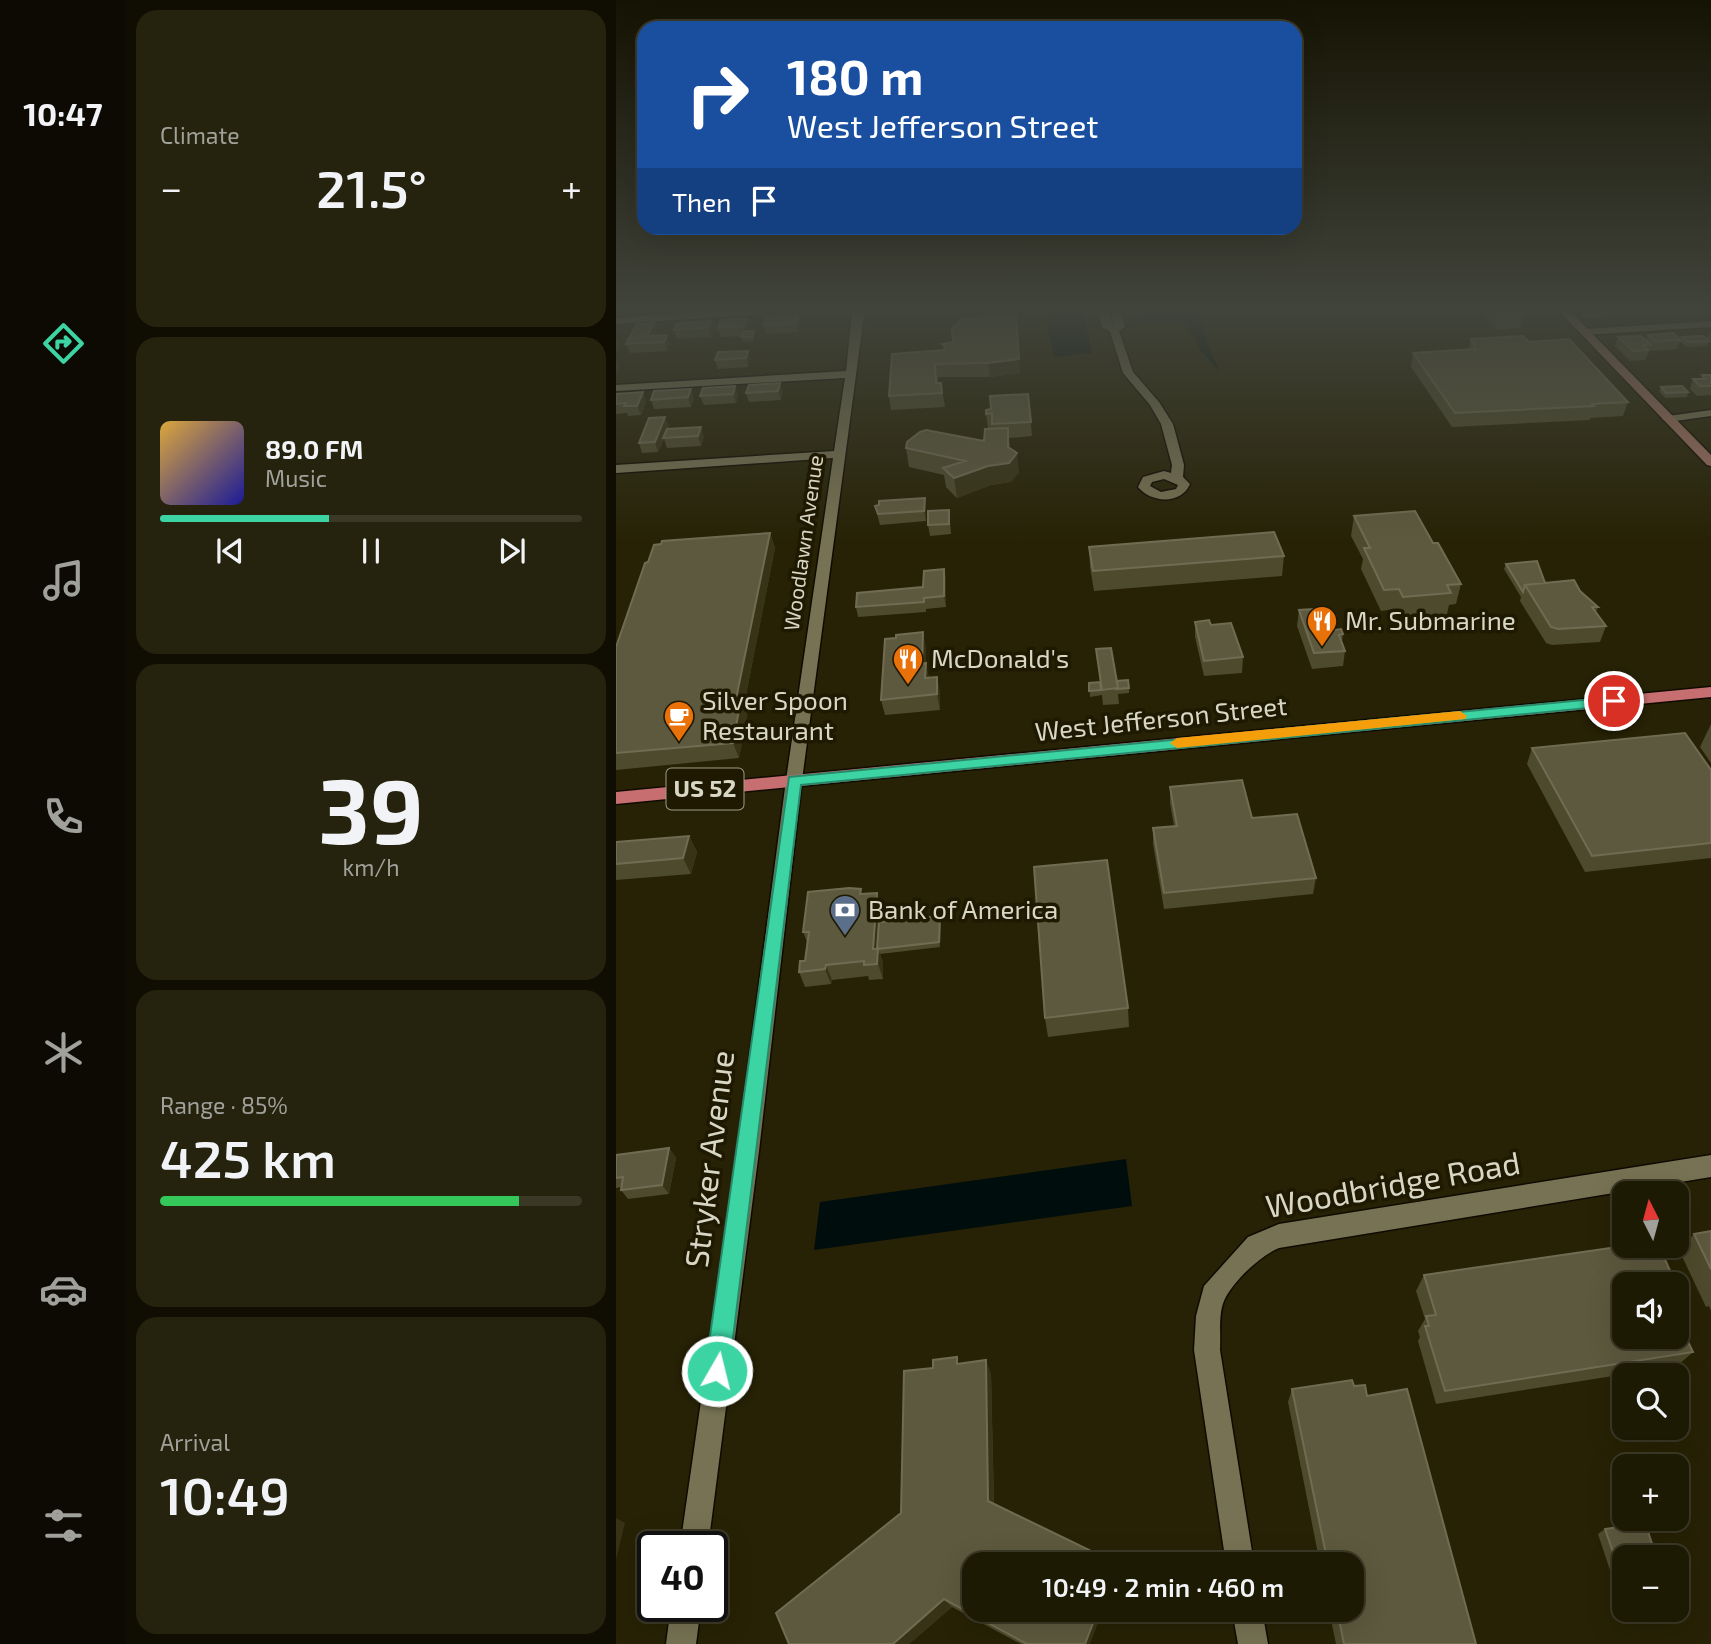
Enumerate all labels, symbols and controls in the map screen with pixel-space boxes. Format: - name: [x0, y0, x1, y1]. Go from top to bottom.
- text: 180 m: [787, 46, 923, 105]
- icon: right: [672, 49, 763, 140]
- text: 10:47: [23, 94, 103, 132]
- text: West Jefferson Street: [787, 106, 1099, 144]
- text: Climate: [160, 121, 240, 149]
- text: 21.5°: [316, 156, 427, 218]
- text: −: [160, 164, 182, 210]
- text: +: [561, 164, 582, 210]
- icon: arrive: [745, 182, 783, 220]
- text: Then: [672, 186, 731, 217]
- icon: directions: [39, 319, 88, 368]
- text: 89.0 FM: [265, 433, 363, 464]
- street label: Woodlawn Avenue: [778, 453, 827, 632]
- text: Music: [265, 464, 327, 492]
- icon: previous: [211, 532, 249, 570]
- icon: pause: [352, 532, 390, 570]
- icon: next: [493, 532, 531, 570]
- icon: music: [39, 556, 88, 605]
- restaurant icon: Mr. Submarine: [1305, 604, 1339, 648]
- place label: Mr. Submarine: [1345, 604, 1516, 635]
- restaurant icon: McDonald's: [891, 642, 925, 686]
- place label: McDonald's: [931, 642, 1069, 673]
- pin: [1584, 671, 1644, 731]
- icon: arrive: [1595, 682, 1633, 720]
- place label: Silver Spoon Restaurant: [702, 684, 848, 745]
- street label: West Jefferson Street: [1033, 689, 1288, 746]
- cafe icon: Silver Spoon Restaurant: [662, 699, 696, 743]
- text: 39: [318, 753, 424, 862]
- road number: US 52: [666, 768, 744, 810]
- icon: phone: [39, 792, 88, 841]
- text: km/h: [342, 853, 400, 881]
- bank icon: Bank of America: [828, 893, 862, 937]
- place label: Bank of America: [868, 893, 1058, 924]
- icon: climate: [39, 1028, 88, 1077]
- street label: Stryker Avenue: [676, 1048, 740, 1269]
- text: Range · 85%: [160, 1091, 288, 1119]
- text: 425 km: [160, 1126, 336, 1188]
- street label: Woodbridge Road: [1263, 1142, 1523, 1224]
- north arrow: [1612, 1181, 1689, 1258]
- map controls: [1612, 1181, 1689, 1622]
- icon: car: [39, 1265, 88, 1314]
- button: sound: [1612, 1272, 1689, 1349]
- position arrow: [680, 1334, 754, 1408]
- button: search: [1612, 1363, 1689, 1440]
- text: Arrival: [160, 1428, 230, 1456]
- button: +: [1612, 1454, 1689, 1531]
- text: 10:49: [160, 1463, 290, 1525]
- icon: filters: [39, 1501, 88, 1550]
- speed limit sign: 40: [637, 1531, 728, 1622]
- button: −: [1612, 1545, 1689, 1622]
- text: 10:49 · 2 min · 460 m: [1042, 1571, 1284, 1602]

